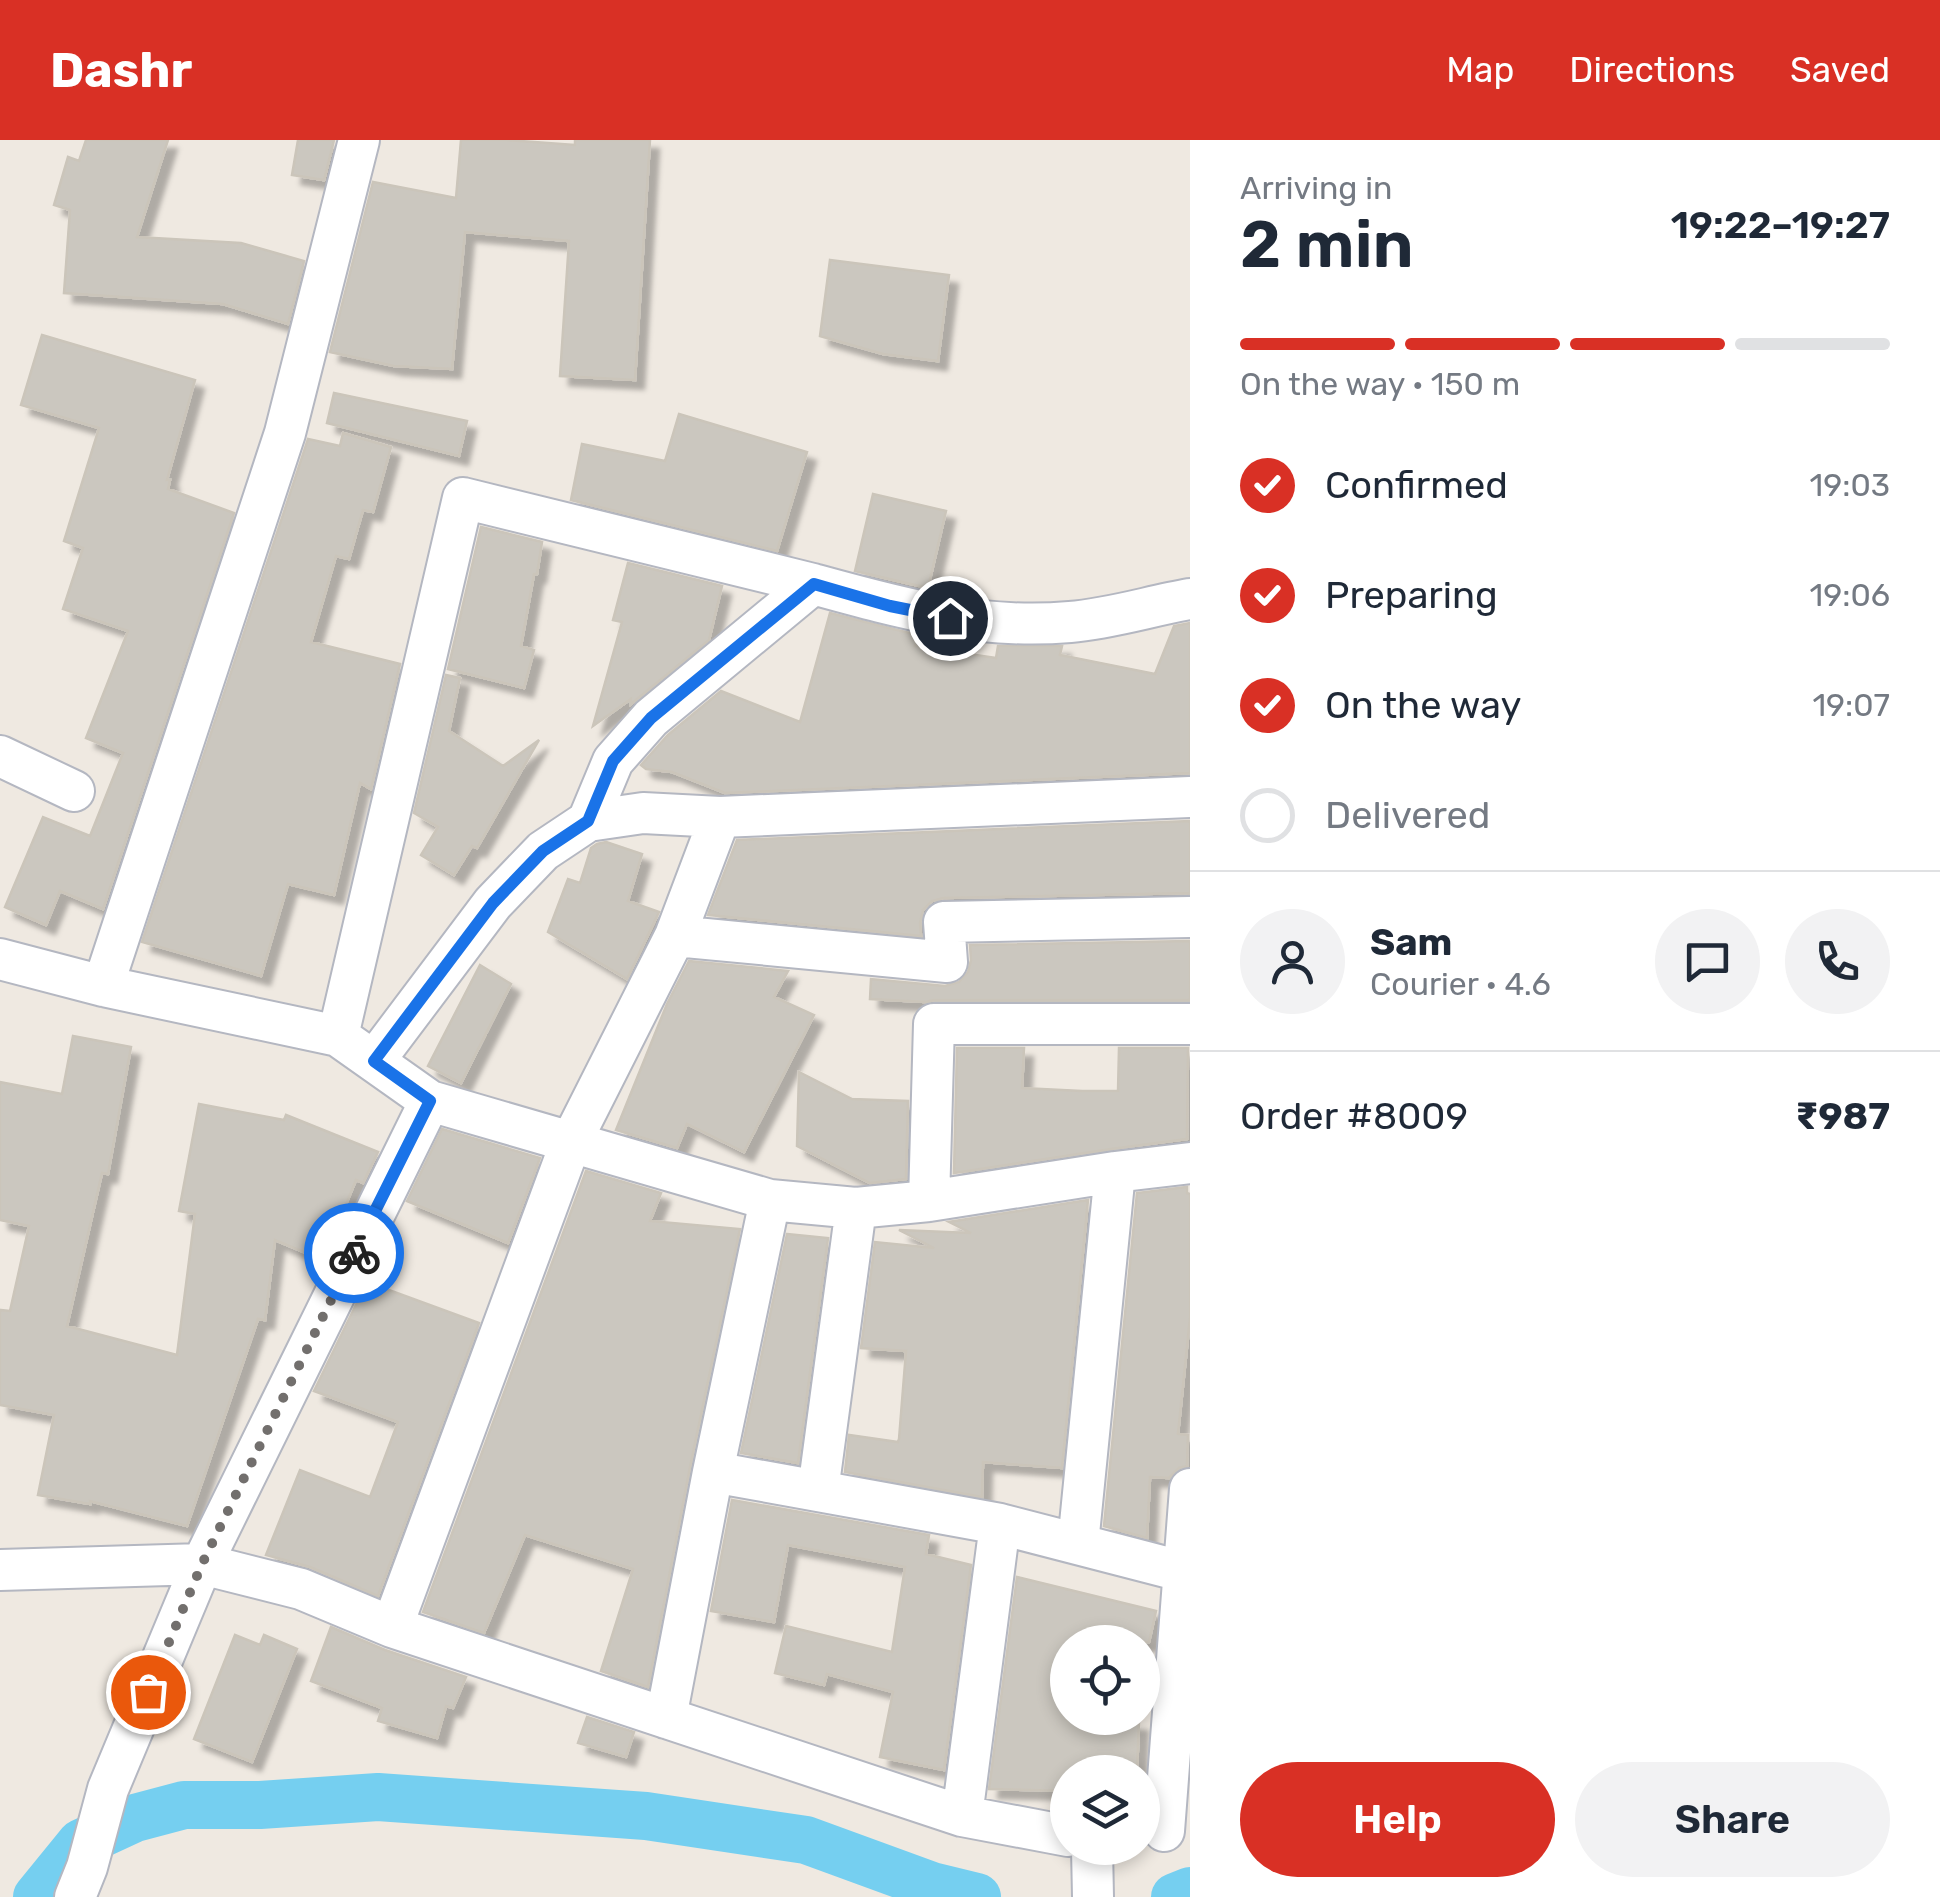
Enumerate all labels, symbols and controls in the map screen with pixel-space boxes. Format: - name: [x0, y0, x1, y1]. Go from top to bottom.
- text: Dashr: [50, 42, 192, 99]
- text: Map: [1446, 49, 1514, 91]
- text: Directions: [1569, 49, 1735, 91]
- text: Saved: [1790, 49, 1890, 91]
- text: Arriving in: [1240, 169, 1392, 207]
- text: 19:22–19:27: [1671, 202, 1890, 248]
- text: 2 min: [1240, 206, 1414, 283]
- text: On the way · 150 m: [1240, 365, 1520, 403]
- icon: check: [1240, 458, 1295, 513]
- text: Confirmed: [1325, 462, 1508, 508]
- text: 19:03: [1810, 466, 1890, 504]
- icon: check: [1240, 568, 1295, 623]
- text: Preparing: [1325, 572, 1498, 618]
- pin: [908, 576, 993, 661]
- text: 19:06: [1810, 576, 1890, 614]
- icon: home: [923, 591, 978, 646]
- icon: check: [1240, 678, 1295, 733]
- text: On the way: [1325, 682, 1521, 728]
- text: 19:07: [1812, 686, 1890, 724]
- text: Delivered: [1325, 792, 1490, 838]
- button: person: [1240, 909, 1345, 1014]
- button: chat: [1655, 909, 1760, 1014]
- button: phone: [1785, 909, 1890, 1014]
- text: Sam: [1370, 919, 1452, 965]
- text: Courier · 4.6: [1370, 965, 1551, 1003]
- text: Order #8009: [1240, 1093, 1468, 1139]
- text: ₹987: [1795, 1093, 1890, 1139]
- courier: [304, 1203, 404, 1303]
- icon: bike: [327, 1226, 382, 1281]
- map controls: [1050, 1625, 1160, 1865]
- button: locate: [1050, 1625, 1160, 1735]
- pin: [106, 1650, 191, 1735]
- icon: bag: [121, 1665, 176, 1720]
- button: layers: [1050, 1755, 1160, 1865]
- button: Help: [1240, 1762, 1555, 1877]
- button: Share: [1575, 1762, 1890, 1877]

